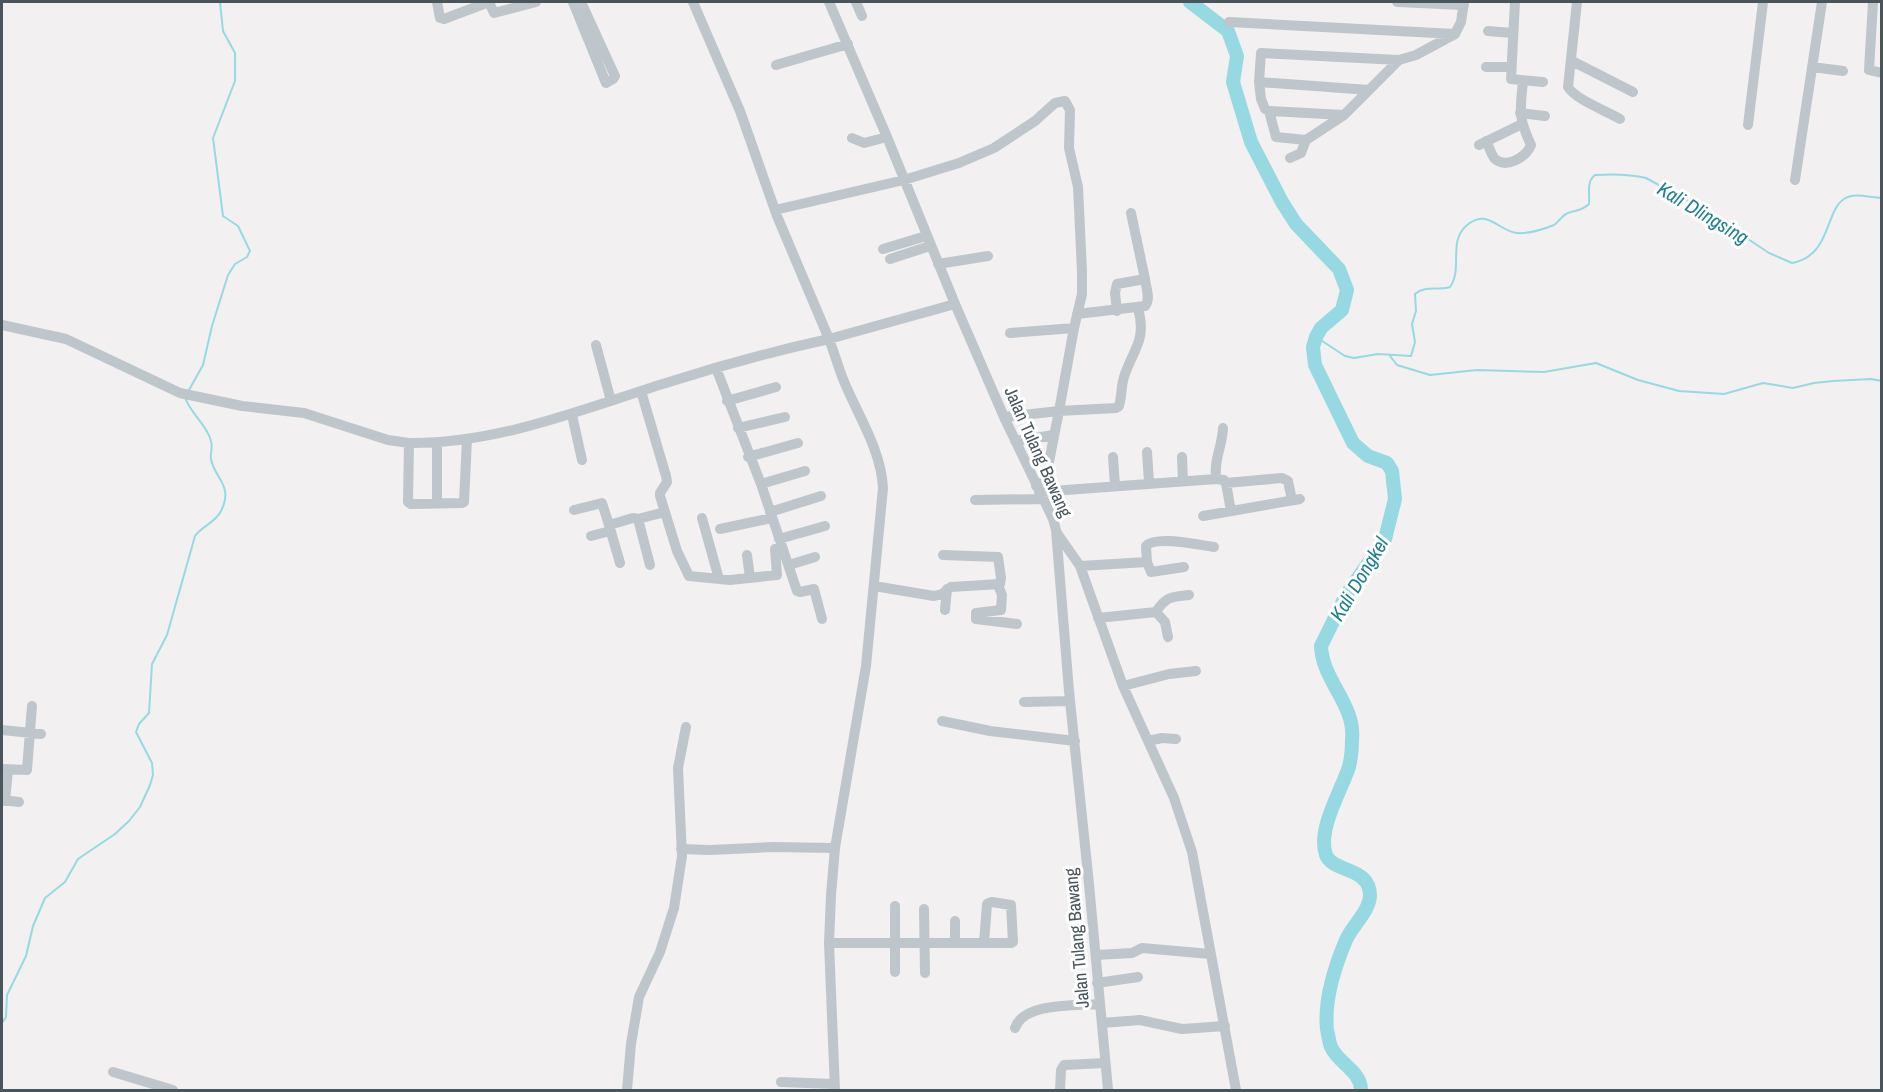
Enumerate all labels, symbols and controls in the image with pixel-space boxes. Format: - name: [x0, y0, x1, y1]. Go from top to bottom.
- water label: Kali Dlingsing: [1653, 175, 1754, 250]
- street label: Jalan Tulang Bawang: [998, 383, 1079, 522]
- water label: Kali Dongkel: [1323, 532, 1394, 626]
- street label: Jalan Tulang Bawang: [1058, 866, 1095, 1009]

